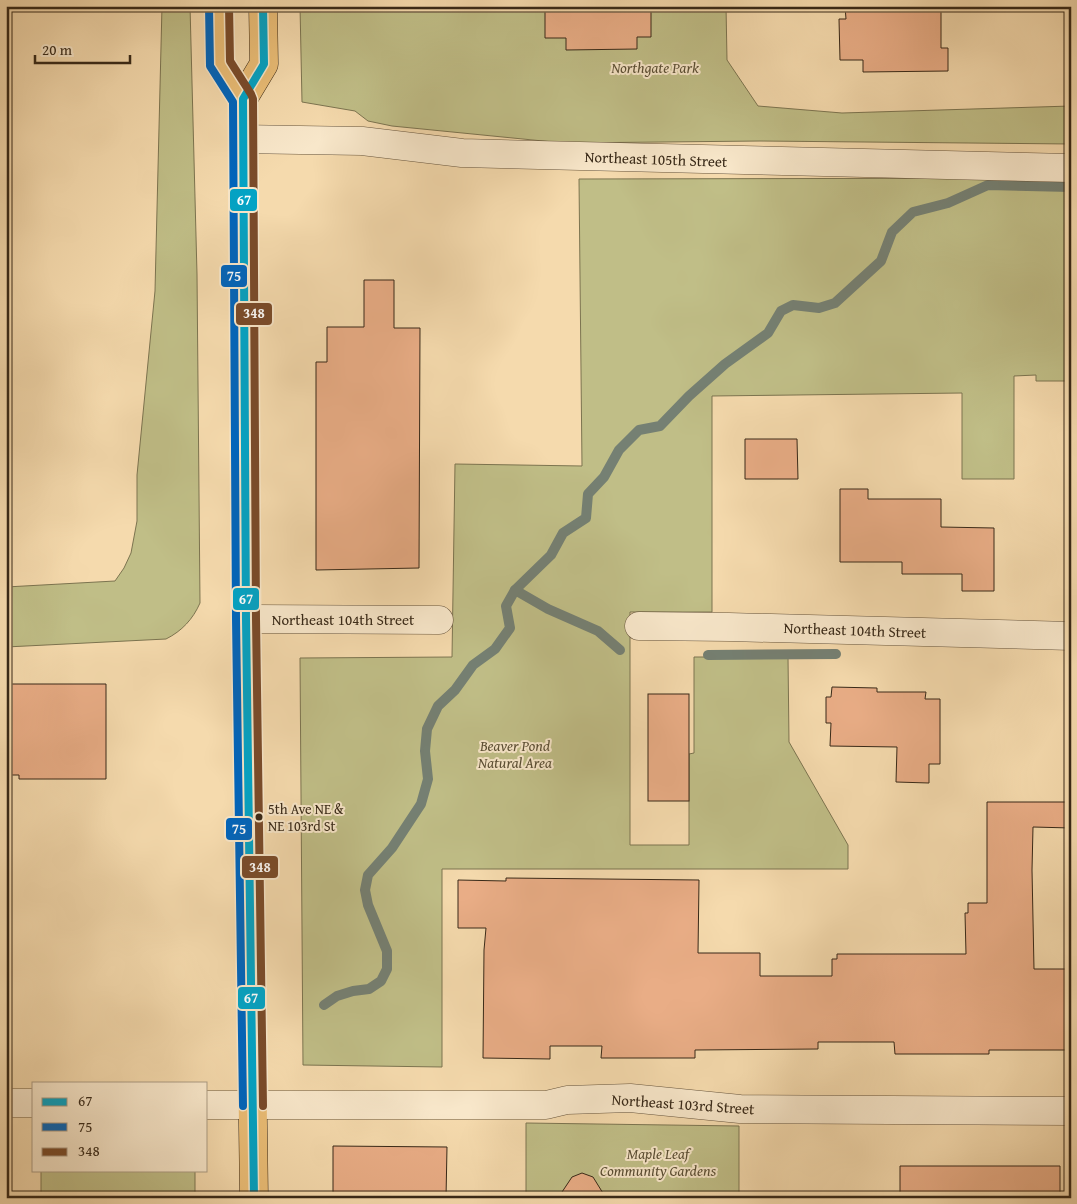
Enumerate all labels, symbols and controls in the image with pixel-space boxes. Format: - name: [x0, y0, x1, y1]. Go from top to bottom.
- scale bar: [35, 32, 130, 64]
- text: 20 m: [42, 39, 73, 60]
- park label: Northgate Park: [611, 57, 699, 78]
- street label: Northeast 105th Street: [584, 146, 728, 172]
- line badge: 67: [229, 188, 258, 212]
- text: 67: [237, 190, 251, 210]
- line badge: 75: [220, 264, 248, 288]
- text: 75: [227, 266, 241, 286]
- line badge: 348: [235, 302, 273, 326]
- text: 348: [243, 303, 265, 323]
- line badge: 67: [232, 587, 260, 611]
- text: 67: [239, 589, 253, 609]
- street label: Northeast 104th Street: [272, 609, 415, 630]
- street label: Northeast 104th Street: [783, 617, 927, 643]
- park label: Beaver Pond Natural Area: [478, 735, 552, 773]
- place label: 5th Ave NE & NE 103rd St: [268, 799, 344, 836]
- marker: 5th Ave NE & NE 103rd St: [254, 812, 264, 822]
- line badge: 75: [225, 817, 253, 841]
- text: 75: [232, 819, 246, 839]
- line badge: 348: [241, 855, 279, 879]
- text: 348: [249, 857, 271, 877]
- line badge: 67: [237, 986, 266, 1010]
- text: 67: [244, 988, 258, 1008]
- legend: [32, 1082, 208, 1172]
- street label: Northeast 103rd Street: [611, 1089, 756, 1120]
- text: 67: [78, 1090, 92, 1111]
- text: 75: [78, 1116, 92, 1137]
- text: 348: [78, 1140, 100, 1161]
- park label: Maple Leaf Community Gardens: [600, 1143, 717, 1181]

